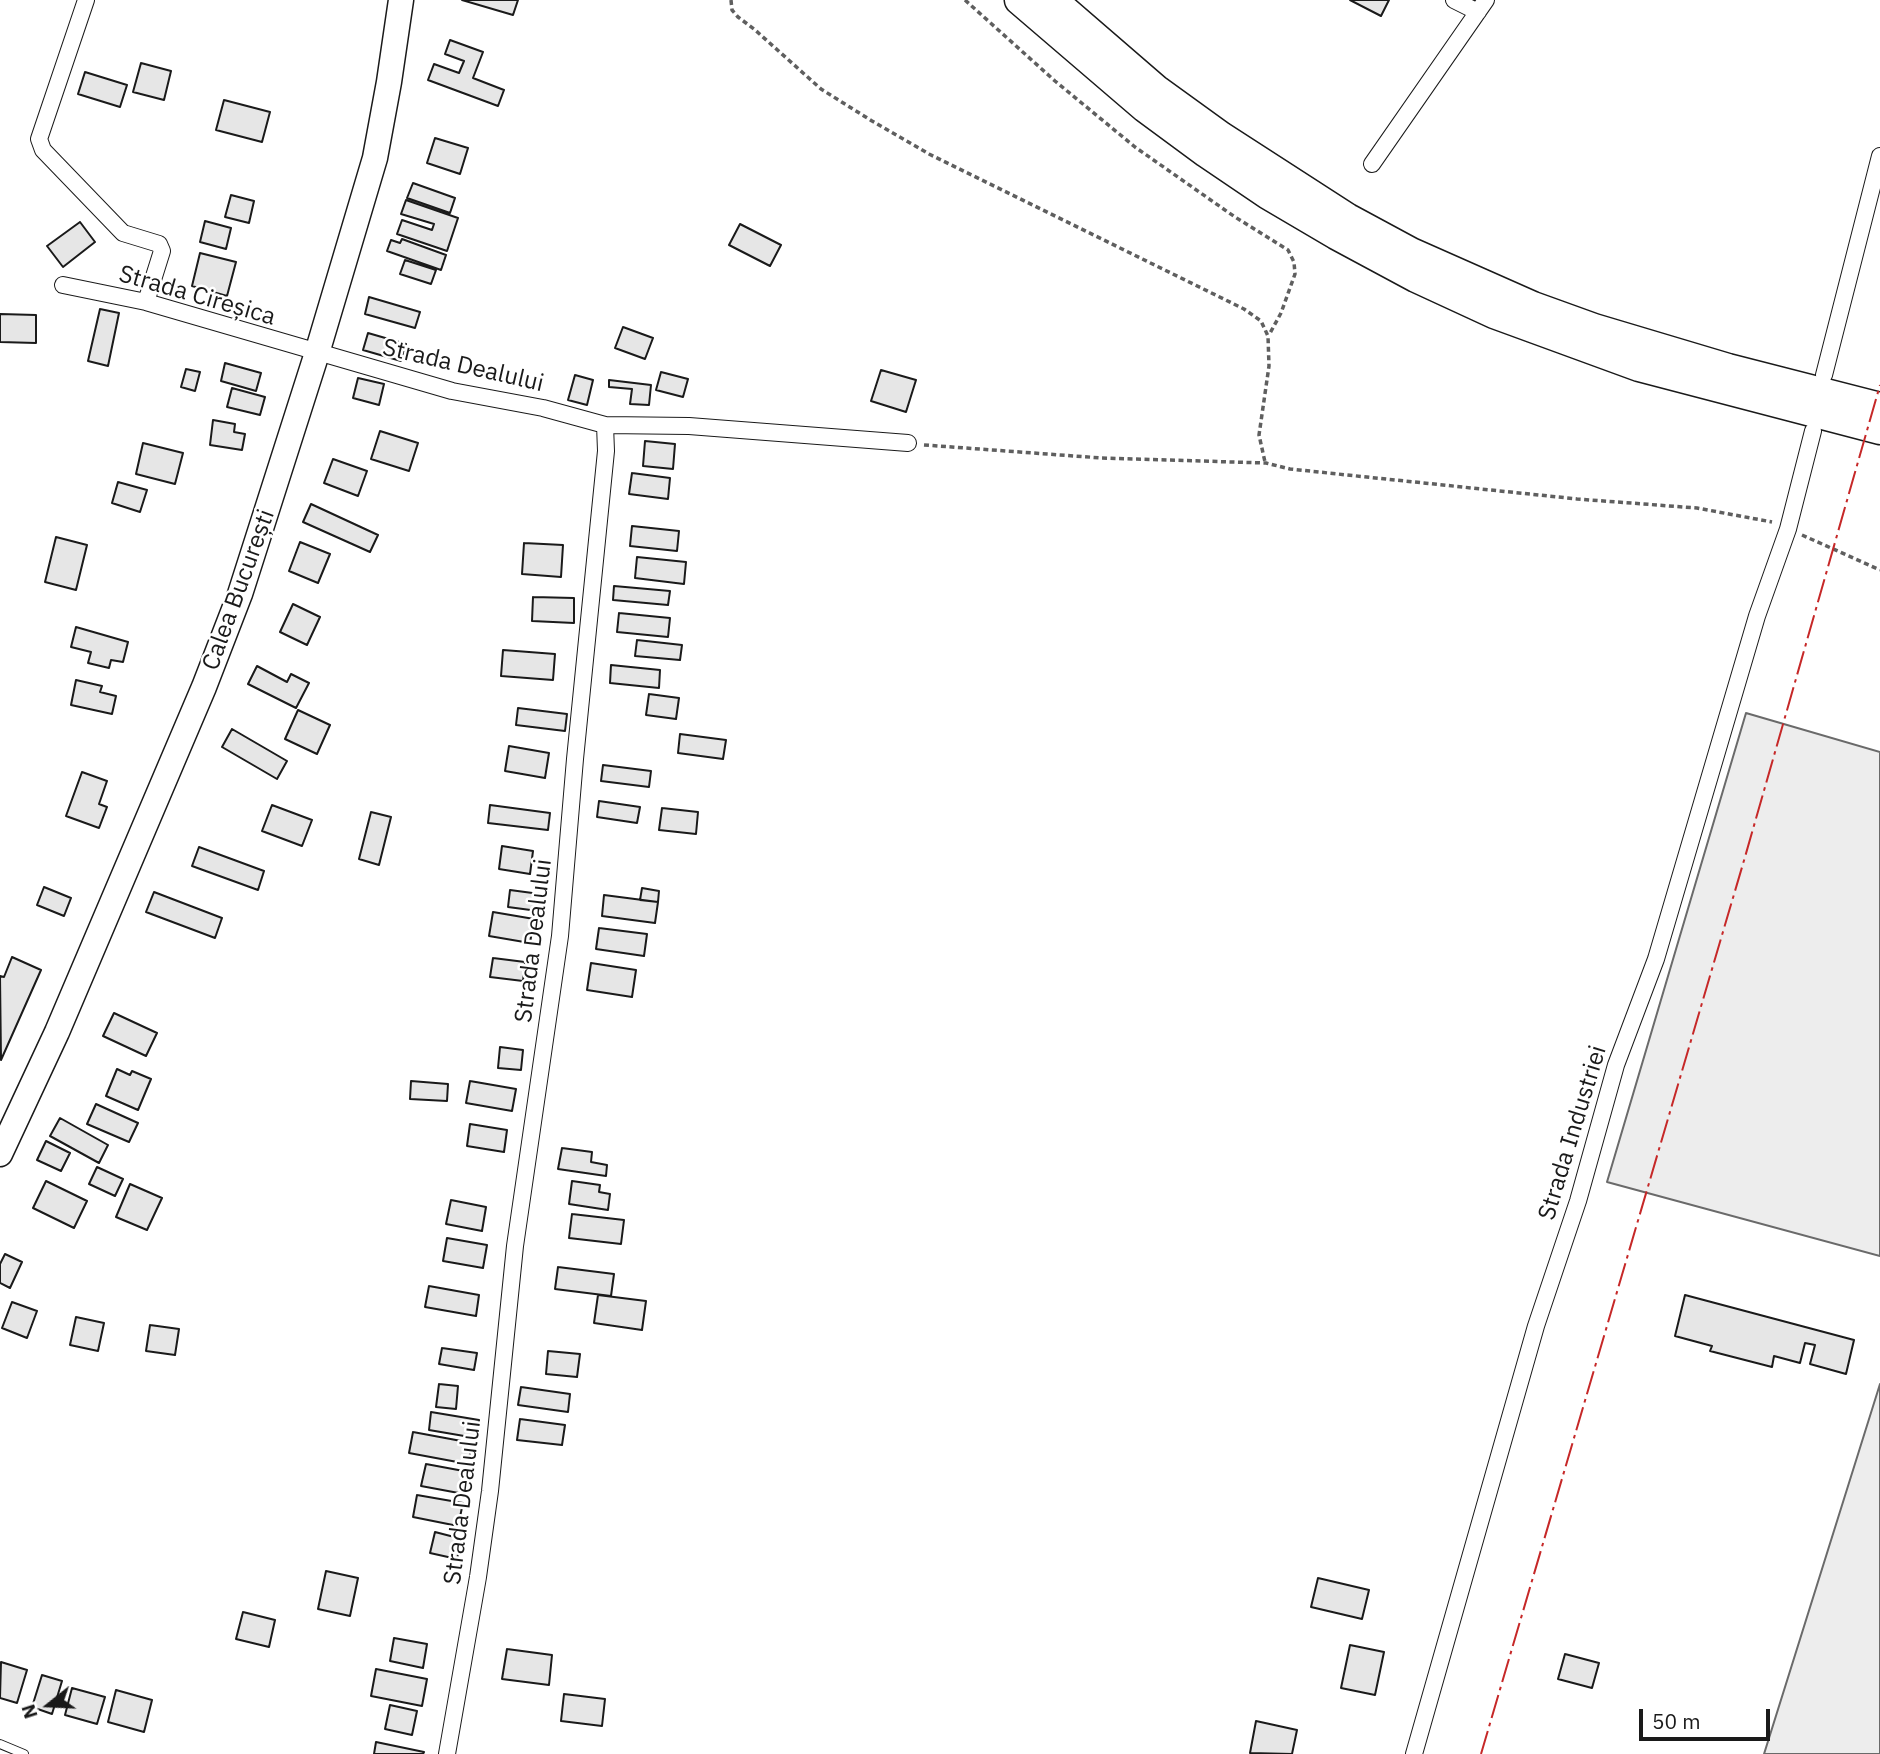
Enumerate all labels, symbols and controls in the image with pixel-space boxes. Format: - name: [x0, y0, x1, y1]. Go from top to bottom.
- street label: Strada Cireșica: [115, 260, 279, 332]
- street label: Strada Dealului: [380, 333, 546, 399]
- street label: Calea București: [197, 506, 281, 674]
- street label: Strada Dealului: [510, 858, 558, 1024]
- street label: Strada Industriei: [1533, 1042, 1613, 1224]
- street label: Strada Dealului: [439, 1420, 487, 1586]
- north arrow: [14, 1670, 84, 1740]
- scale bar: [1642, 1694, 1773, 1738]
- text: N: [15, 1701, 43, 1722]
- text: 50 m: [1652, 1707, 1701, 1735]

